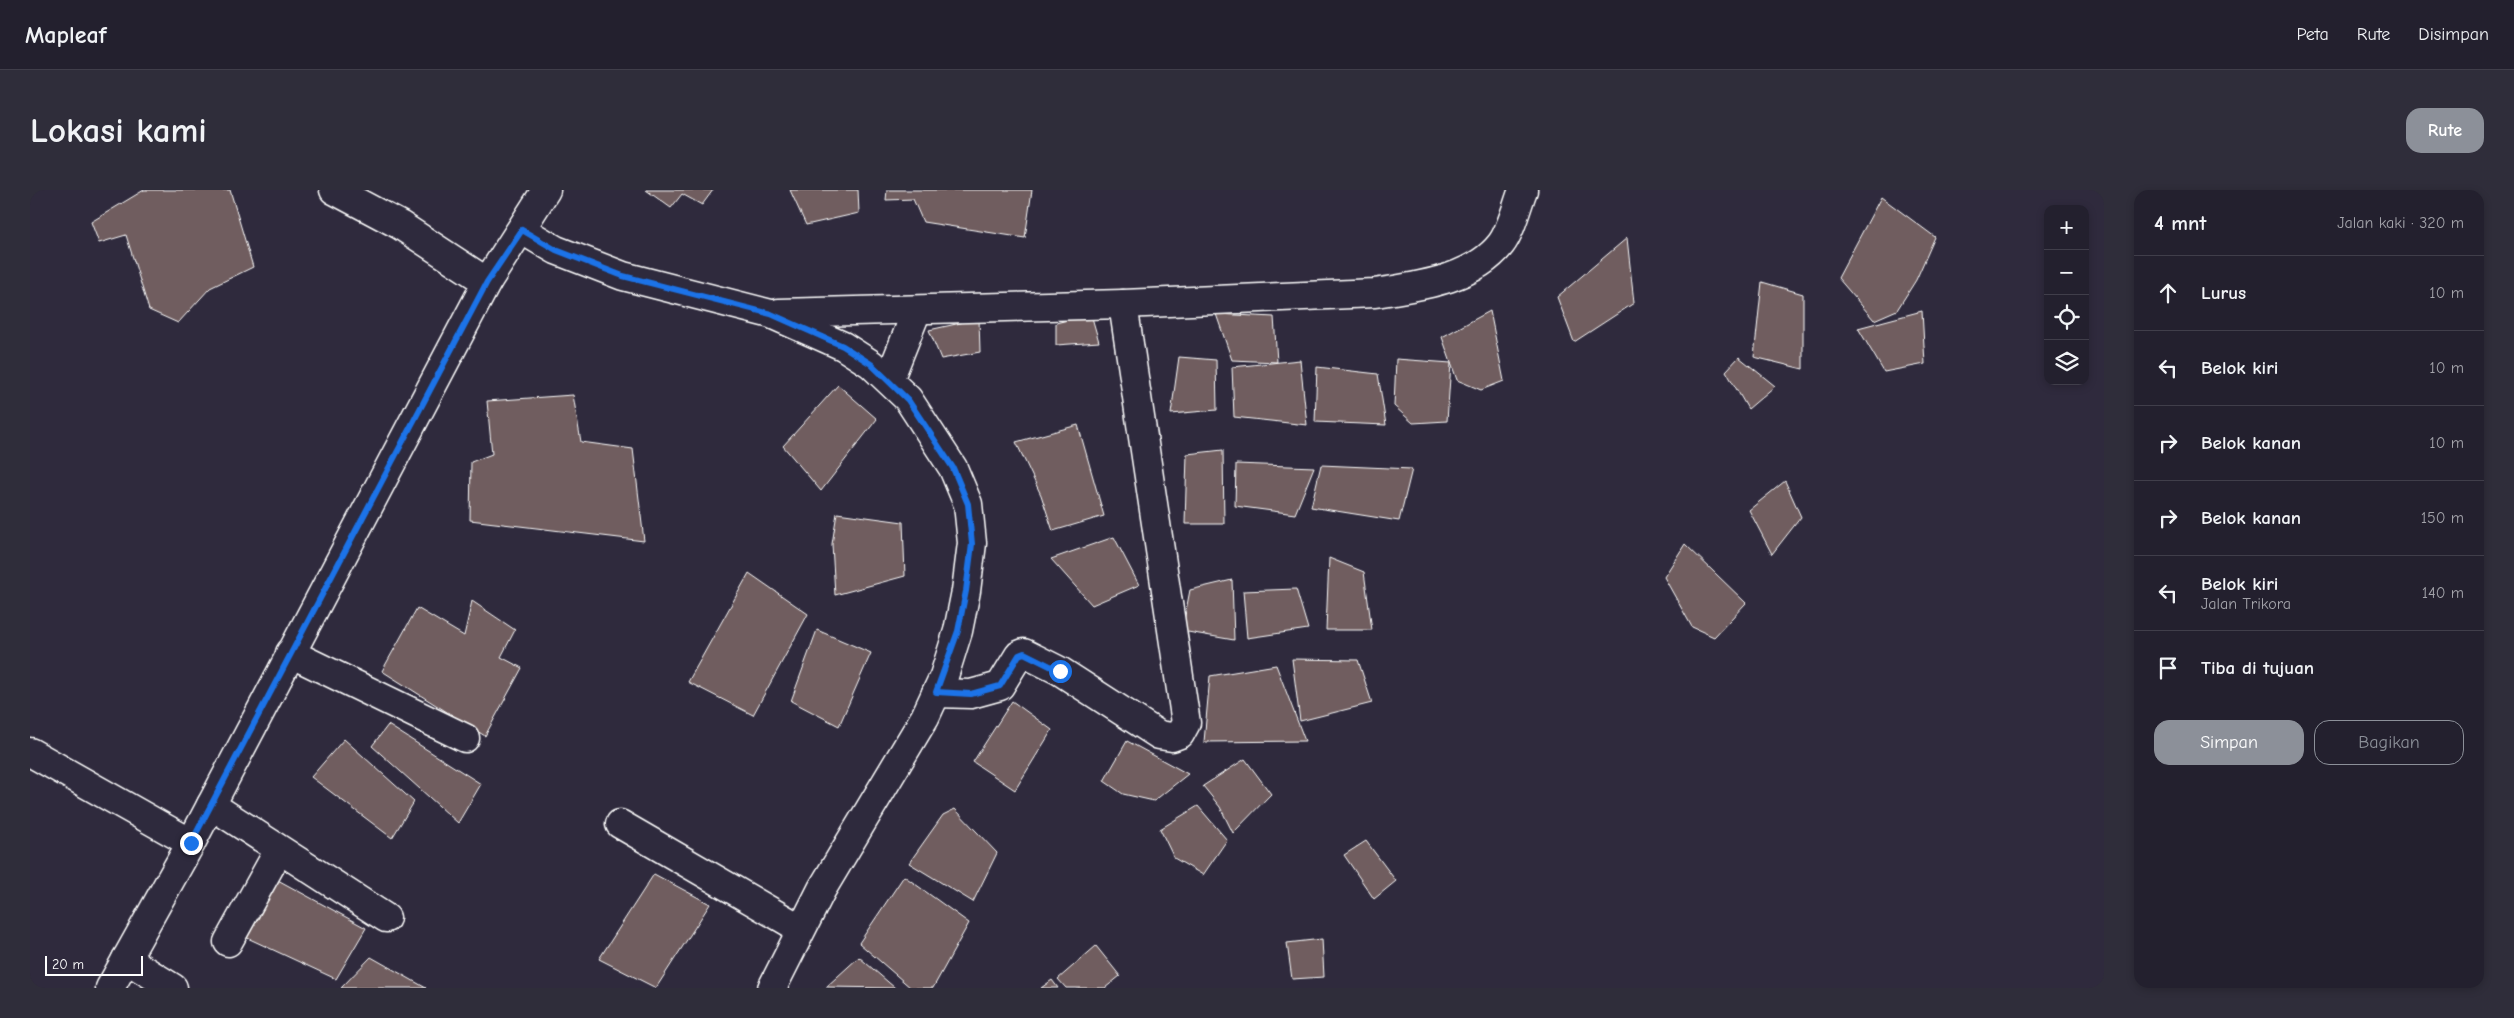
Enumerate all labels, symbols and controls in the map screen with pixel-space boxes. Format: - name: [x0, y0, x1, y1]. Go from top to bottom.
- text: Mapleaf: [25, 21, 106, 49]
- text: Peta: [2296, 24, 2329, 45]
- text: Rute: [2357, 24, 2390, 45]
- text: Disimpan: [2418, 24, 2489, 45]
- button: Rute: [2406, 108, 2484, 153]
- text: Lokasi kami: [30, 110, 207, 151]
- map controls: [2044, 205, 2089, 385]
- button: +: [2044, 205, 2089, 250]
- text: 4 mnt: [2154, 211, 2206, 235]
- text: Jalan kaki · 320 m: [2337, 214, 2464, 232]
- button: −: [2044, 250, 2089, 295]
- icon: ahead: [2154, 279, 2182, 307]
- text: Lurus: [2201, 282, 2246, 304]
- text: 10 m: [2429, 284, 2464, 302]
- button: locate: [2044, 295, 2089, 340]
- button: layers: [2044, 340, 2089, 385]
- icon: left: [2154, 354, 2182, 382]
- text: Belok kiri: [2201, 357, 2278, 379]
- text: 10 m: [2429, 359, 2464, 377]
- icon: right: [2154, 429, 2182, 457]
- text: Belok kanan: [2201, 432, 2301, 454]
- text: 10 m: [2429, 434, 2464, 452]
- icon: right: [2154, 504, 2182, 532]
- text: Belok kanan: [2201, 507, 2301, 529]
- text: 150 m: [2421, 509, 2464, 527]
- text: Belok kiri: [2201, 573, 2278, 595]
- icon: left: [2154, 579, 2182, 607]
- text: 140 m: [2422, 584, 2464, 602]
- text: Jalan Trikora: [2201, 595, 2291, 613]
- icon: arrive: [2154, 654, 2182, 682]
- text: Tiba di tujuan: [2201, 657, 2314, 679]
- route start: [1049, 660, 1072, 683]
- button: Simpan: [2154, 720, 2304, 765]
- button: Bagikan: [2314, 720, 2464, 765]
- route end: [180, 832, 203, 855]
- scale bar: [45, 953, 142, 976]
- text: 20 m: [52, 956, 84, 973]

